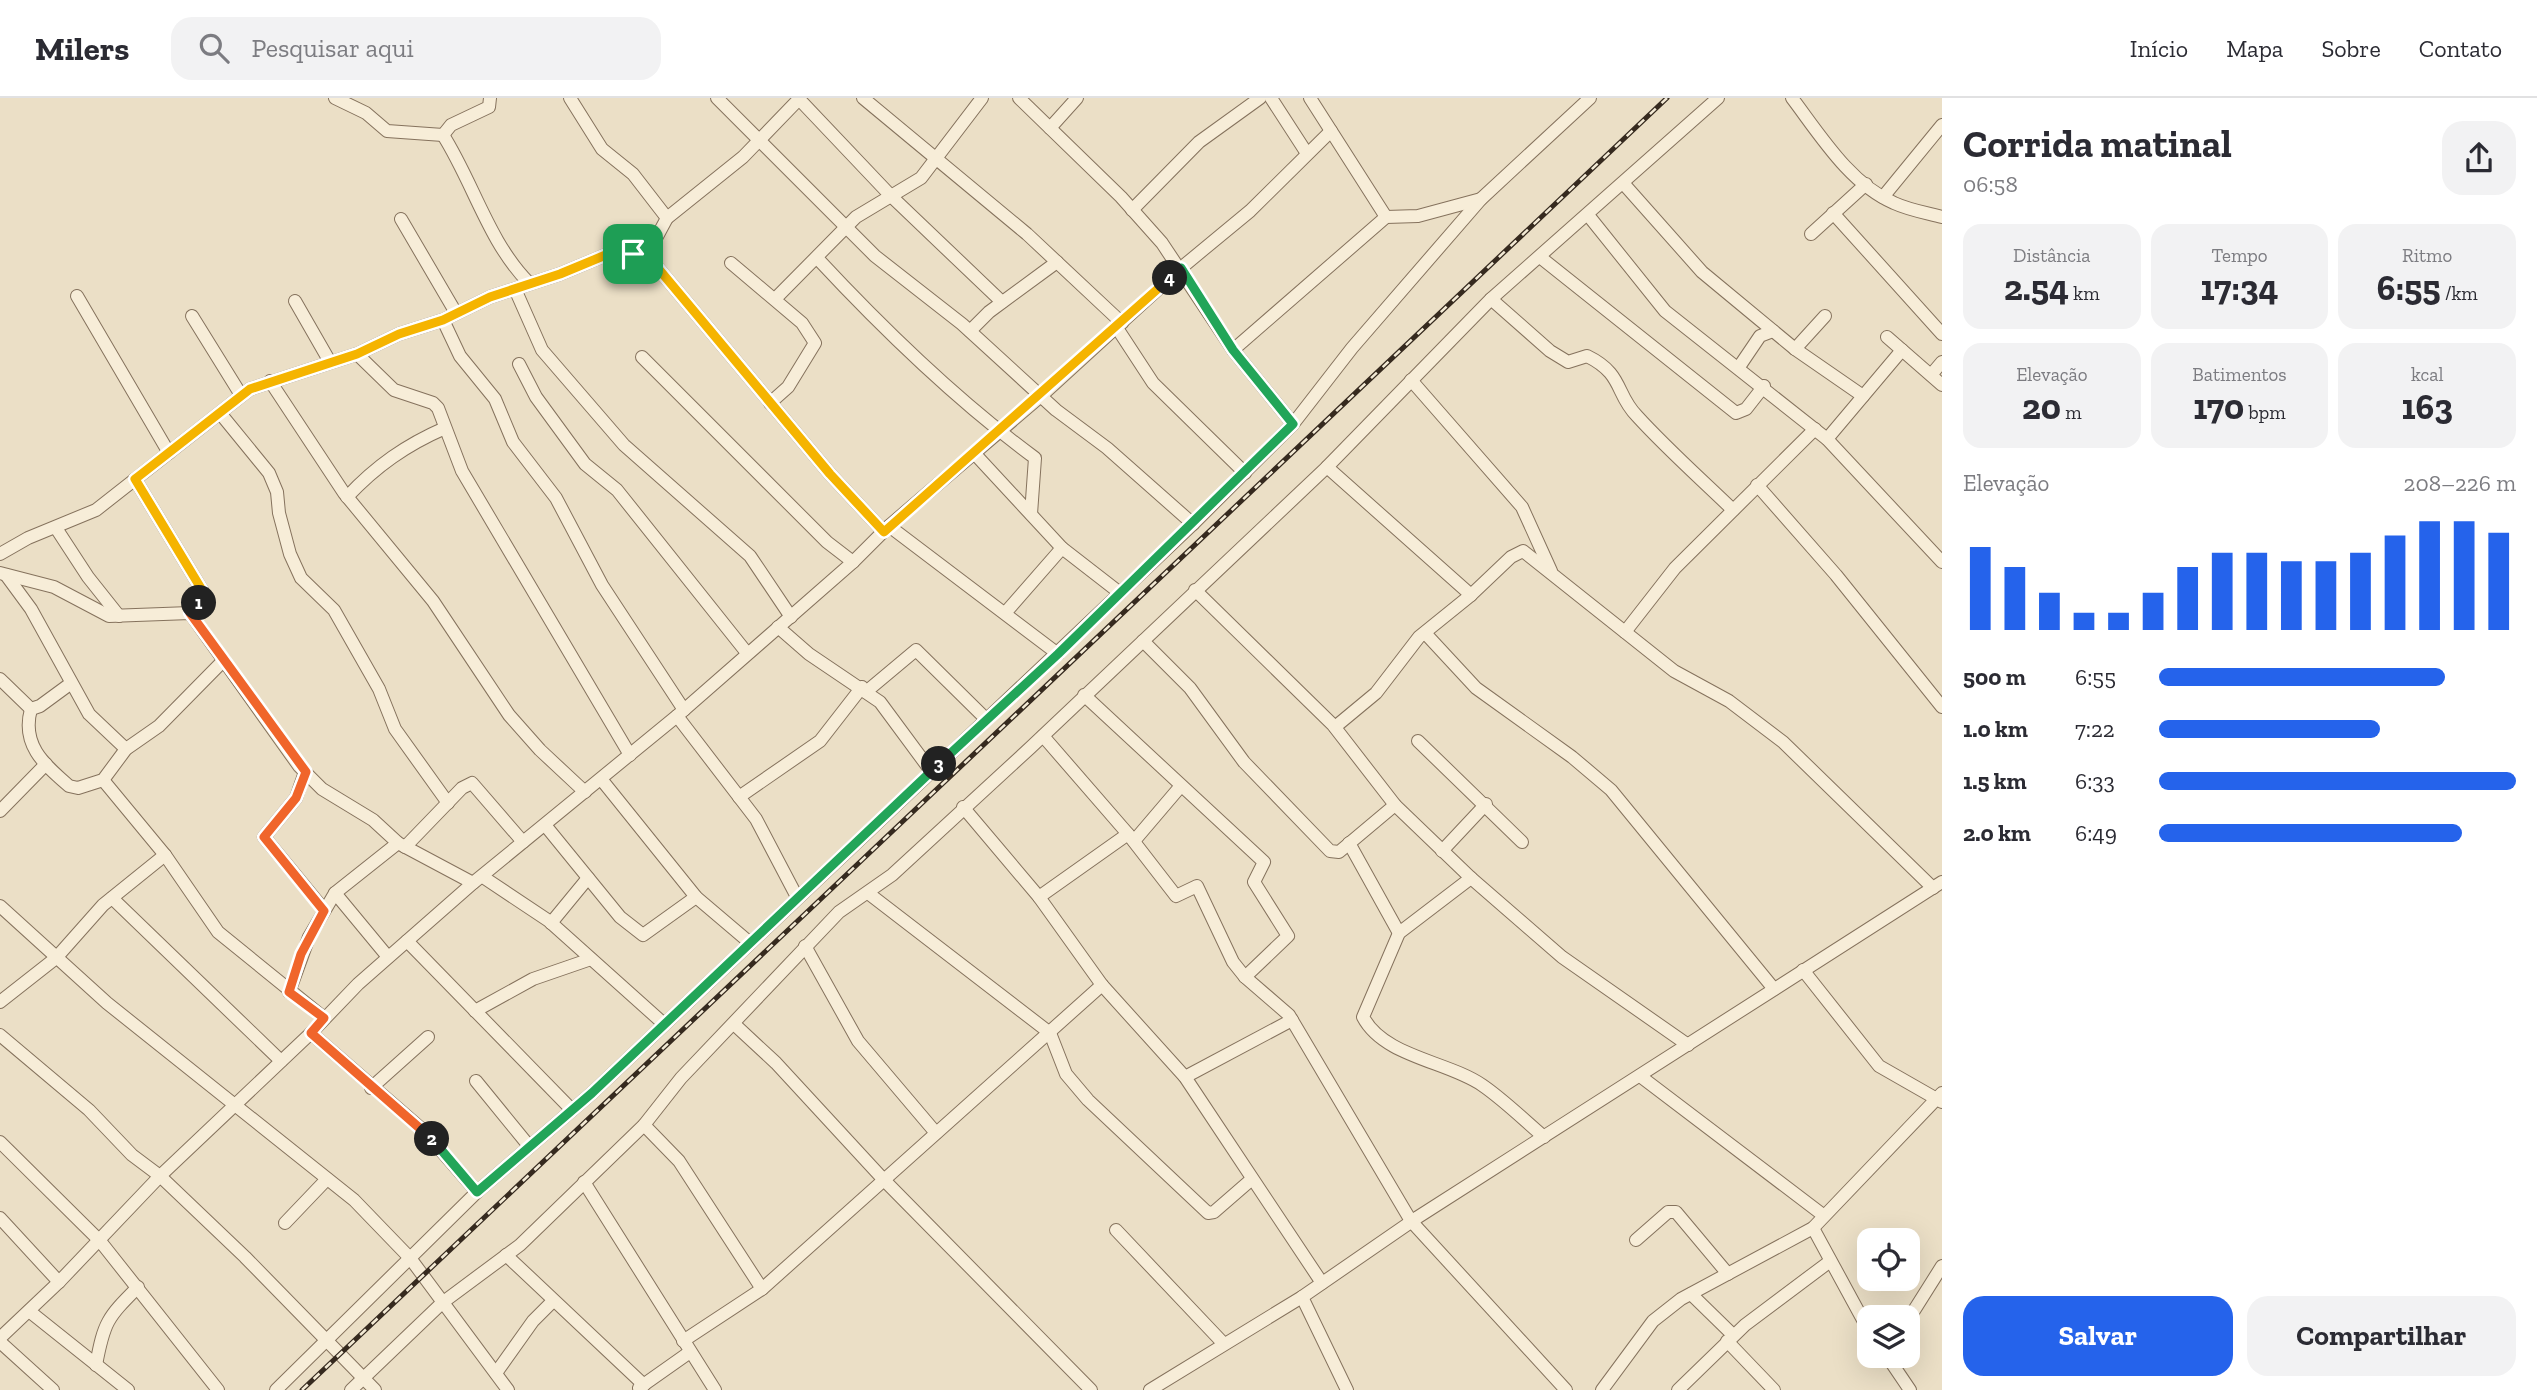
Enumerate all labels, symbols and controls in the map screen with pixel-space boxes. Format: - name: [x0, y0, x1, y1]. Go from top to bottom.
- search box: [171, 17, 661, 80]
- text: Milers: [35, 29, 129, 68]
- icon: search: [195, 29, 233, 67]
- text: Pesquisar aqui: [251, 32, 414, 64]
- text: Início: [2130, 34, 2188, 63]
- text: Mapa: [2226, 34, 2283, 63]
- text: Sobre: [2321, 34, 2381, 63]
- text: Contato: [2419, 34, 2502, 63]
- text: Corrida matinal: [1963, 121, 2232, 167]
- button: share: [2442, 121, 2516, 195]
- text: 06:58: [1963, 170, 2018, 198]
- pin: [603, 224, 663, 284]
- icon: arrive: [614, 235, 652, 273]
- text: Distância: [2013, 244, 2091, 267]
- text: Tempo: [2211, 244, 2268, 267]
- text: Ritmo: [2402, 244, 2452, 267]
- pin: 4: [1152, 260, 1188, 296]
- text: 4: [1164, 266, 1175, 289]
- text: 2.54: [2004, 267, 2069, 309]
- text: 17:34: [2200, 267, 2279, 309]
- text: 6:55: [2377, 267, 2441, 309]
- text: km: [2069, 282, 2100, 305]
- text: /km: [2441, 282, 2478, 305]
- text: Elevação: [2016, 363, 2088, 386]
- text: Batimentos: [2192, 363, 2287, 386]
- text: kcal: [2411, 363, 2443, 386]
- text: 20: [2022, 386, 2061, 428]
- text: 170: [2193, 386, 2244, 428]
- text: 163: [2401, 386, 2453, 428]
- text: m: [2061, 401, 2082, 424]
- text: bpm: [2244, 401, 2286, 424]
- text: Elevação: [1963, 469, 2049, 497]
- text: 208–226 m: [2404, 469, 2516, 497]
- pin: 1: [182, 586, 216, 620]
- text: 1: [195, 591, 202, 614]
- text: 500 m: [1963, 663, 2026, 691]
- text: 6:55: [2075, 663, 2116, 691]
- text: 1.0 km: [1963, 715, 2028, 743]
- text: 7:22: [2075, 715, 2115, 743]
- pin: 3: [922, 746, 956, 782]
- text: 3: [933, 752, 944, 775]
- text: 1.5 km: [1963, 767, 2027, 795]
- text: 6:33: [2075, 767, 2115, 795]
- text: 2.0 km: [1963, 819, 2031, 847]
- text: 6:49: [2075, 819, 2117, 847]
- pin: 2: [414, 1122, 450, 1156]
- text: 2: [426, 1127, 437, 1150]
- map controls: [1857, 1228, 1920, 1368]
- button: locate: [1857, 1228, 1920, 1291]
- button: Salvar: [1963, 1296, 2233, 1376]
- button: Compartilhar: [2247, 1296, 2516, 1376]
- button: layers: [1857, 1305, 1920, 1368]

